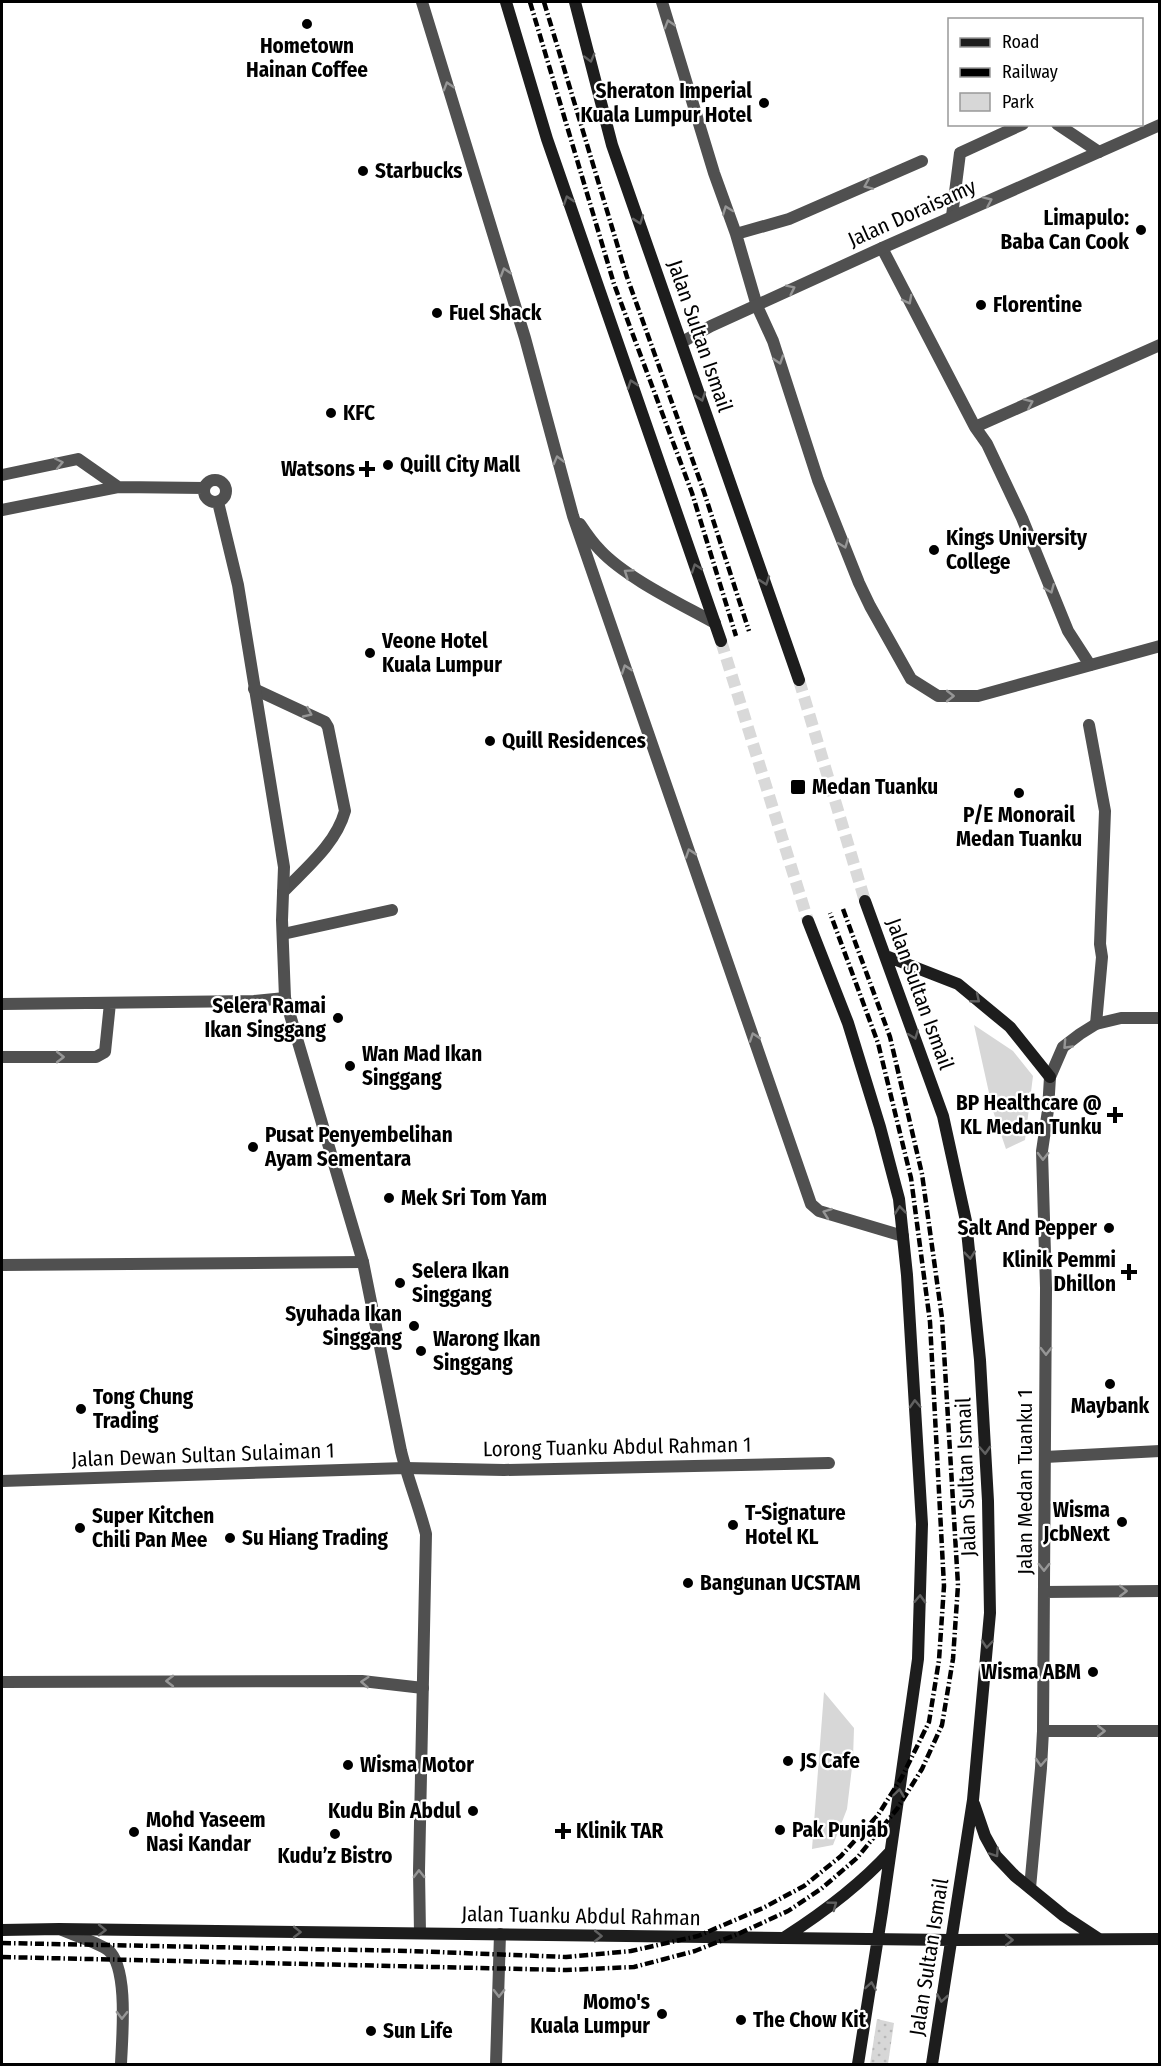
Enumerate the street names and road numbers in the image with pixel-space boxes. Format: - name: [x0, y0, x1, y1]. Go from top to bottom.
- street label: Jalan Doraisamy: [844, 173, 981, 253]
- street label: Jalan Sultan Ismail: [662, 256, 738, 416]
- street label: Jalan Sultan Ismail: [881, 915, 960, 1074]
- street label: Jalan Medan Tuanku 1: [1012, 1389, 1038, 1575]
- street label: Jalan Sultan Ismail: [950, 1397, 982, 1557]
- street label: Lorong Tuanku Abdul Rahman 1: [483, 1432, 751, 1462]
- street label: Jalan Dewan Sultan Sulaiman 1: [71, 1437, 335, 1473]
- street label: Jalan Sultan Ismail: [904, 1876, 954, 2038]
- street label: Jalan Tuanku Abdul Rahman: [461, 1901, 701, 1931]

